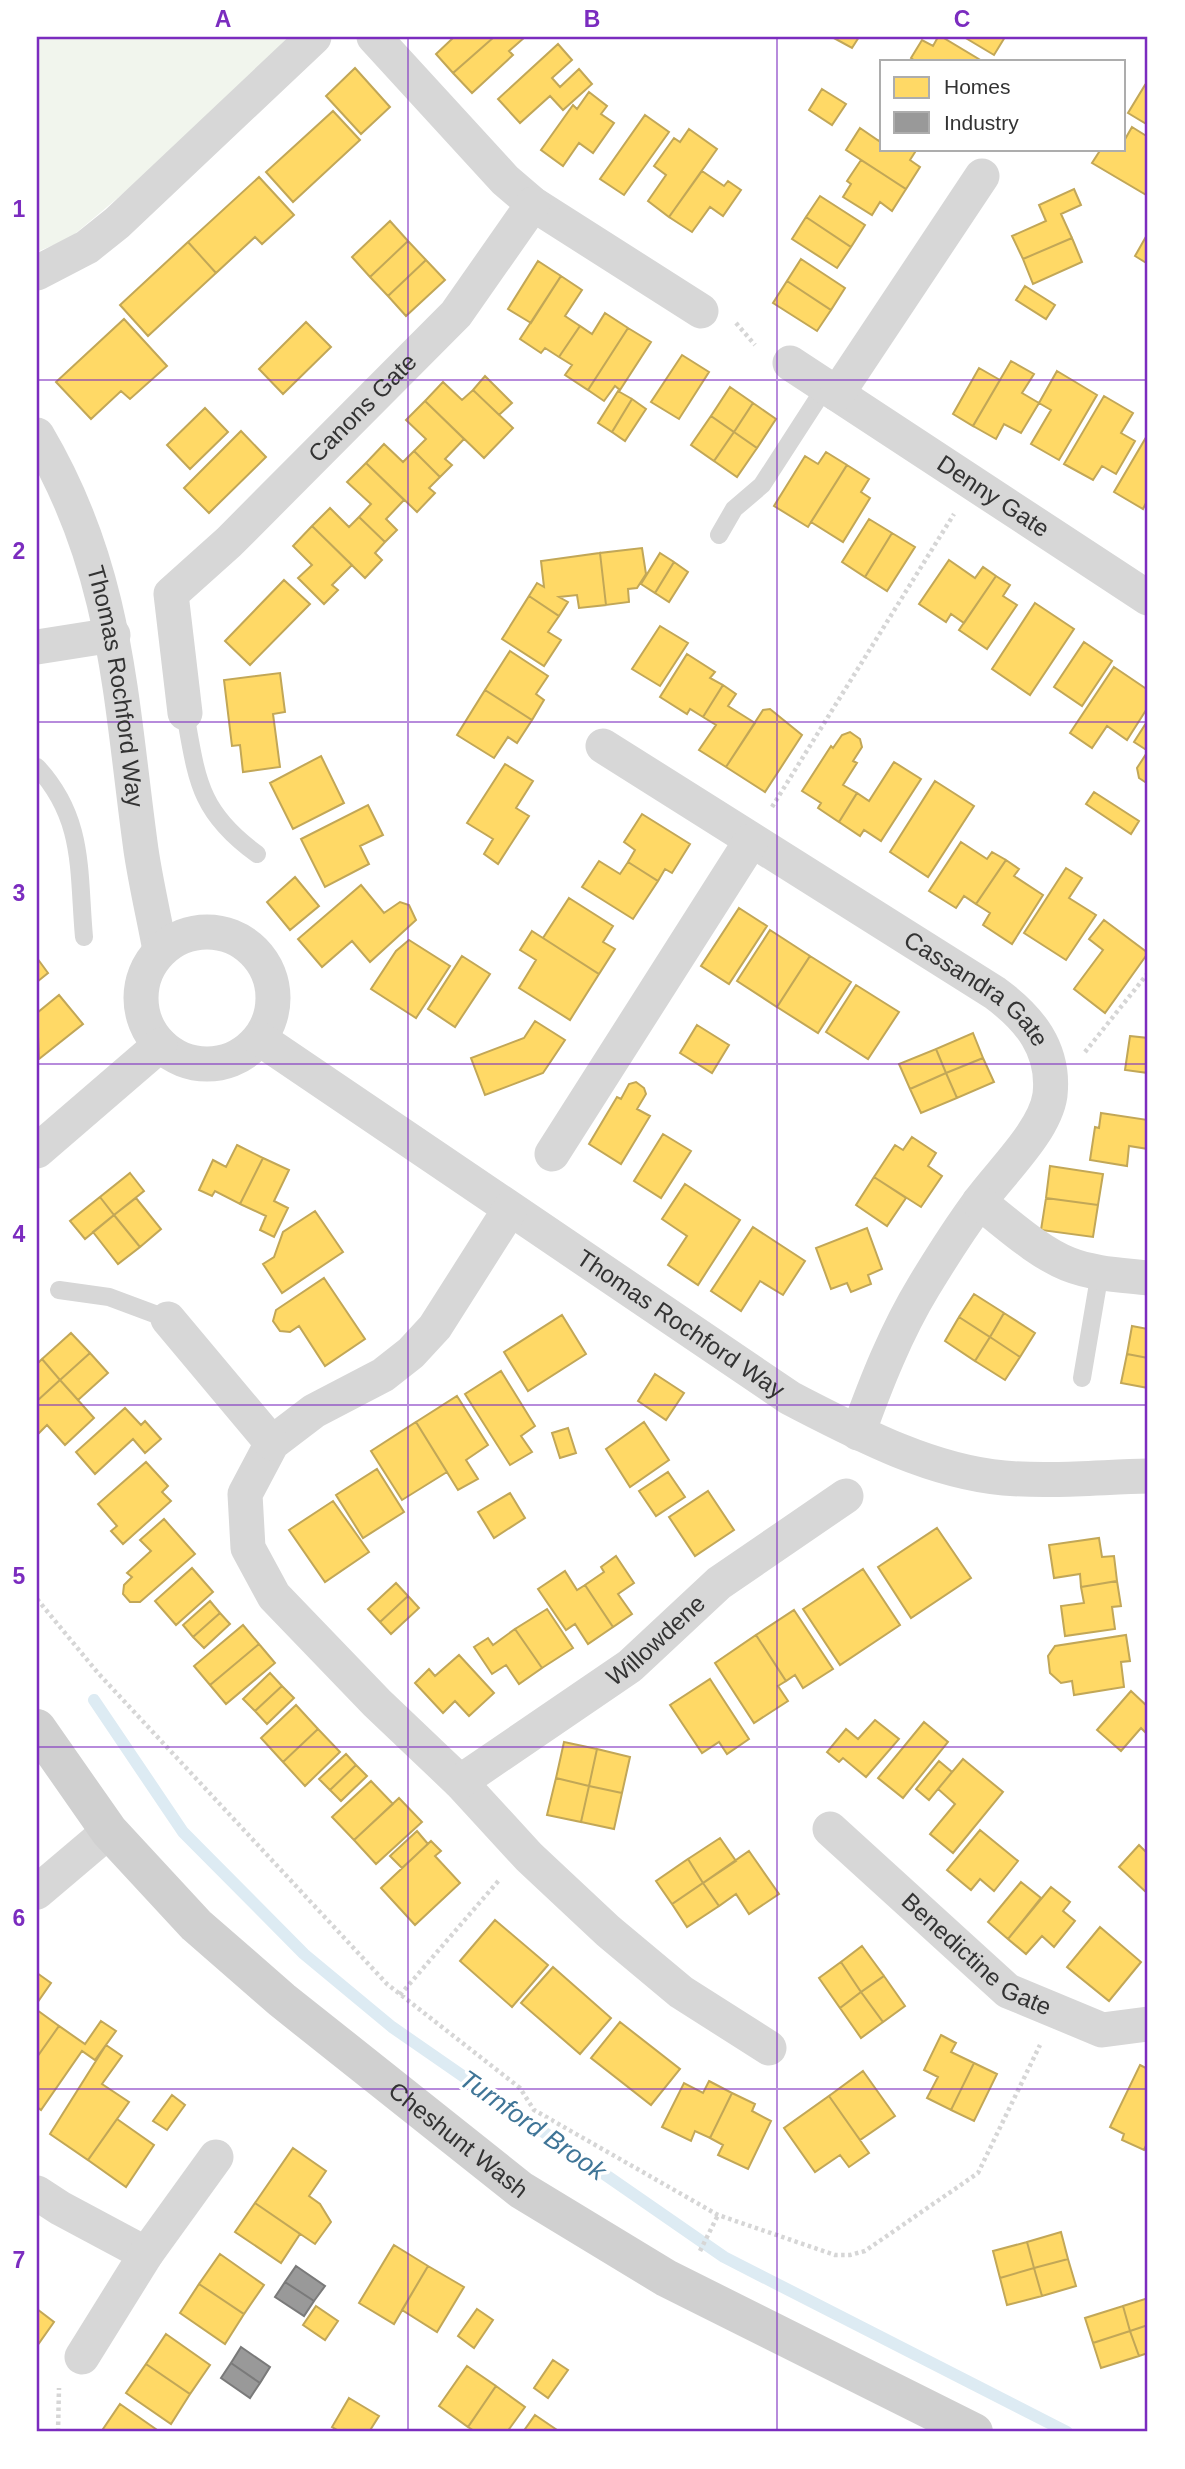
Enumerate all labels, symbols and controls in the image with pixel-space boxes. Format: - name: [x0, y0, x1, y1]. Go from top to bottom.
- text: A: [215, 6, 231, 32]
- text: B: [584, 6, 600, 32]
- text: C: [954, 6, 970, 32]
- legend: [880, 60, 1126, 150]
- text: Homes: [944, 75, 1011, 98]
- text: Industry: [944, 111, 1019, 134]
- text: 1: [13, 196, 26, 222]
- street label: Canons Gate: [303, 348, 422, 467]
- street label: Denny Gate: [932, 449, 1054, 542]
- text: 2: [13, 538, 25, 564]
- street label: Thomas Rochford Way: [82, 563, 149, 809]
- text: 3: [13, 880, 25, 906]
- street label: Cassandra Gate: [899, 925, 1054, 1051]
- text: 4: [13, 1221, 26, 1247]
- street label: Thomas Rochford Way: [572, 1244, 790, 1403]
- text: 5: [13, 1563, 26, 1589]
- street label: Willowdene: [601, 1589, 710, 1691]
- street label: Benedictine Gate: [897, 1887, 1055, 2020]
- text: 6: [13, 1905, 25, 1931]
- water label: Turnford Brook: [454, 2064, 613, 2188]
- street label: Cheshunt Wash: [384, 2076, 533, 2203]
- text: 7: [13, 2247, 25, 2273]

